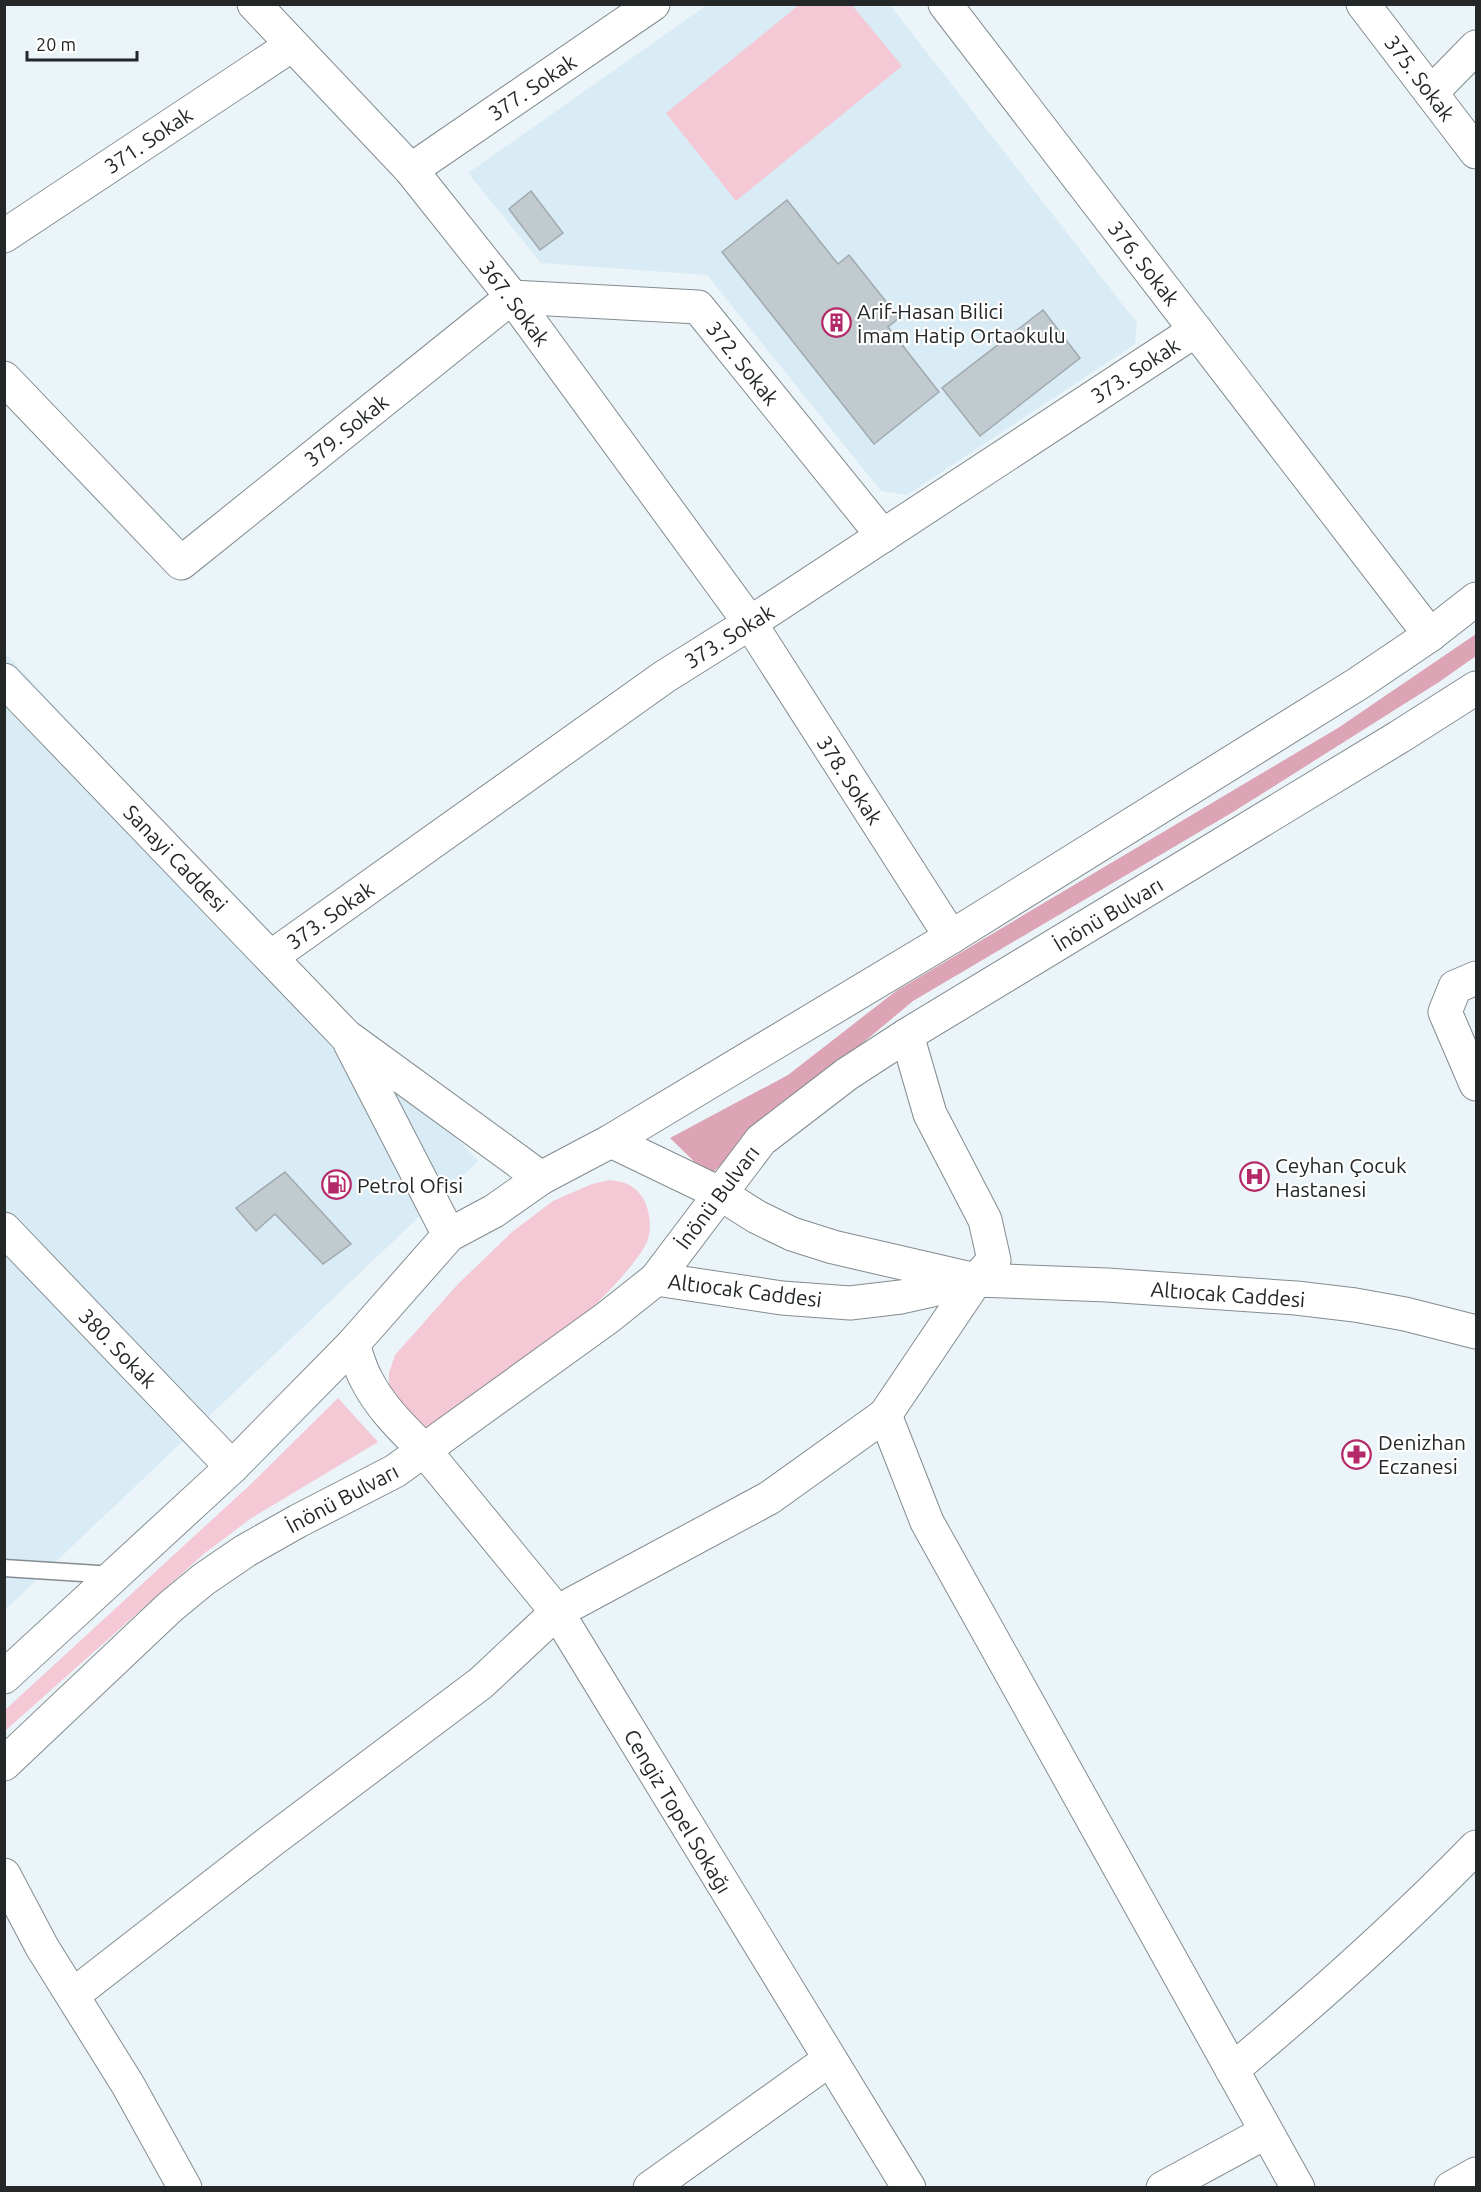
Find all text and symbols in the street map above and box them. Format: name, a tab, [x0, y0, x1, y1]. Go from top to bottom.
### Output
scale bar	[27, 24, 136, 62]
street label: 375. Sokak	[1380, 31, 1460, 126]
text: 20 m	[36, 34, 76, 54]
street label: 377. Sokak	[484, 49, 581, 125]
street label: 371. Sokak	[100, 102, 197, 178]
street label: 376. Sokak	[1104, 216, 1185, 310]
street label: 367. Sokak	[475, 256, 555, 351]
place label: Arif-Hasan Bilici İmam Hatip Ortaokulu	[857, 299, 1066, 347]
building icon: Arif-Hasan Bilici İmam Hatip Ortaokulu	[820, 307, 852, 339]
street label: 372. Sokak	[702, 316, 784, 410]
street label: 373. Sokak	[1086, 332, 1184, 408]
street label: 379. Sokak	[299, 389, 393, 471]
street label: 373. Sokak	[680, 599, 778, 673]
street label: 378. Sokak	[812, 731, 888, 829]
street label: Sanayi Caddesi	[119, 800, 233, 916]
street label: İnönü Bulvarı	[1049, 872, 1167, 956]
street label: 373. Sokak	[282, 876, 378, 954]
street label: İnönü Bulvarı	[670, 1141, 764, 1253]
place label: Ceyhan Çocuk Hastanesi	[1275, 1153, 1407, 1201]
hospital icon: Ceyhan Çocuk Hastanesi	[1238, 1161, 1270, 1193]
fuel station icon: Petrol Ofisi	[320, 1169, 352, 1201]
place label: Petrol Ofisi	[357, 1173, 463, 1197]
street label: Altıocak Caddesi	[667, 1269, 823, 1311]
street label: Altıocak Caddesi	[1150, 1277, 1306, 1311]
street label: 380. Sokak	[74, 1303, 162, 1393]
place label: Denizhan Eczanesi	[1378, 1430, 1466, 1478]
pharmacy icon: Denizhan Eczanesi	[1341, 1438, 1373, 1470]
street label: İnönü Bulvarı	[282, 1458, 402, 1538]
street label: Cengiz Topel Sokağı	[620, 1725, 736, 1897]

